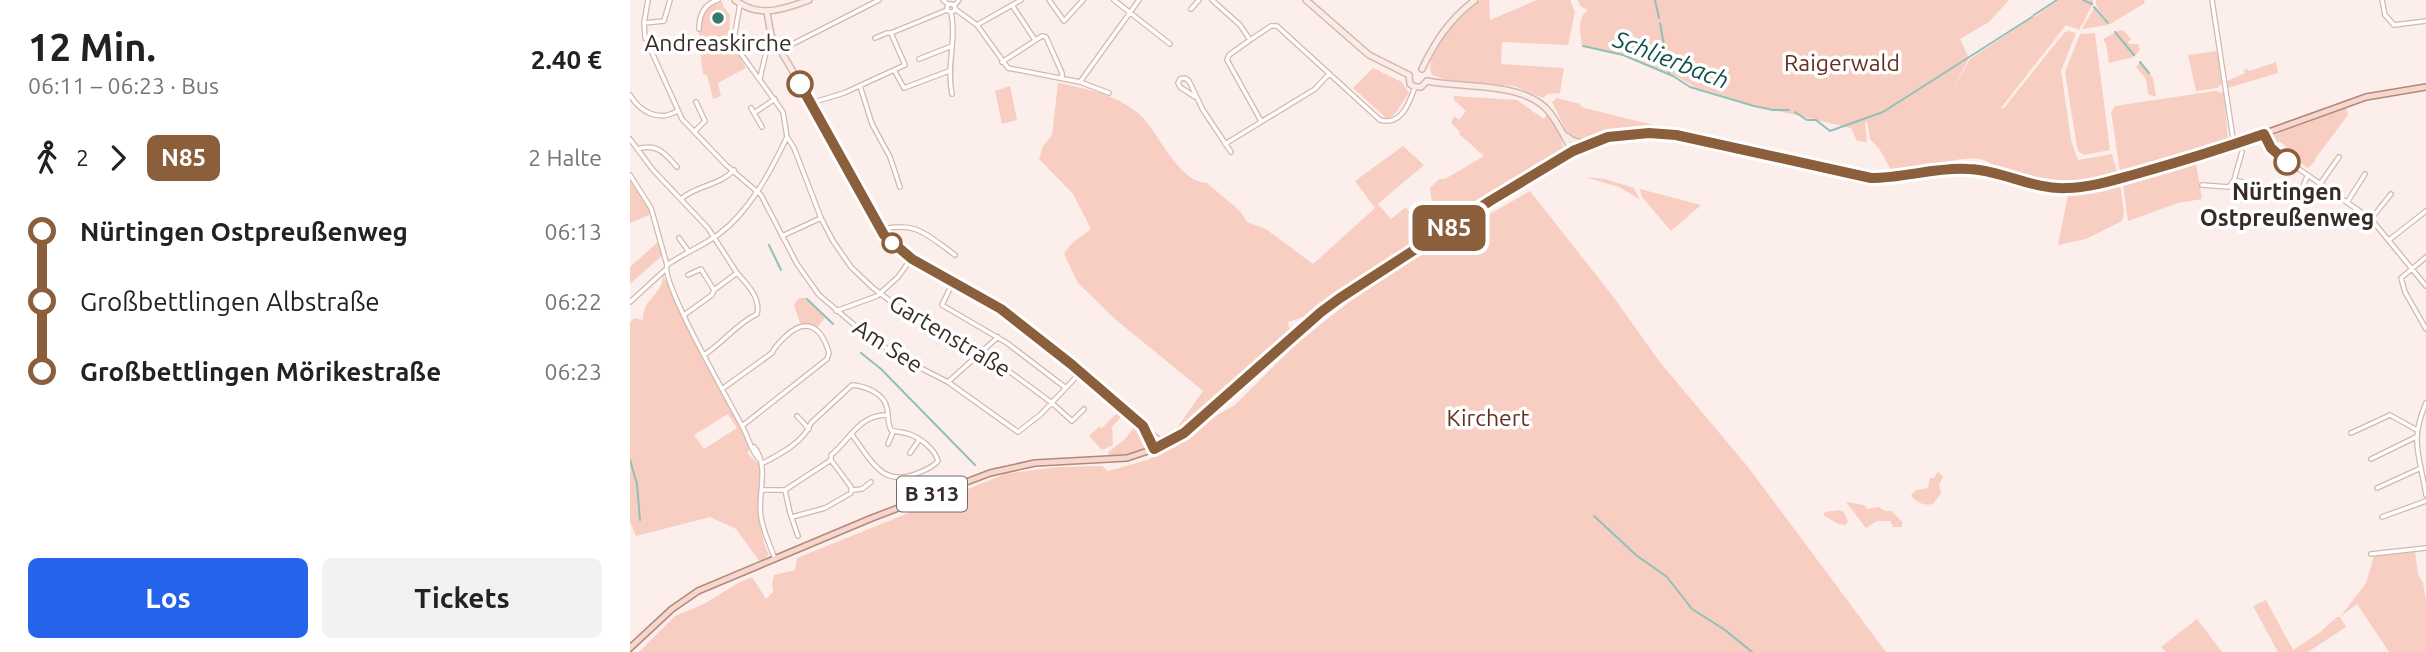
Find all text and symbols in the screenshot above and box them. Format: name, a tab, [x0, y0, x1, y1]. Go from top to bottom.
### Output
marker: Andreaskirche	[710, 10, 726, 26]
water label: Schlierbach	[1609, 25, 1733, 94]
text: 12 Min.	[28, 26, 156, 68]
place label: Andreaskirche	[644, 30, 792, 55]
text: 2.40 €	[531, 45, 602, 74]
park label: Raigerwald	[1784, 50, 1900, 75]
unlabelled marker	[787, 71, 813, 97]
text: 06:11 – 06:23 · Bus	[28, 73, 219, 98]
icon: walk	[28, 139, 66, 177]
icon: forward	[99, 139, 137, 177]
text: N85	[161, 144, 206, 171]
text: 2	[76, 145, 89, 170]
text: 2 Halte	[528, 145, 602, 170]
marker: Nürtingen Ostpreußenweg	[2274, 149, 2300, 175]
place label: Nürtingen Ostpreußenweg	[2200, 179, 2374, 230]
line badge: N85	[1409, 205, 1489, 251]
text: N85	[1427, 214, 1471, 241]
text: Nürtingen Ostpreußenweg	[80, 217, 408, 246]
text: 06:13	[544, 219, 602, 244]
unlabelled marker	[882, 233, 902, 253]
text: Großbettlingen Albstraße	[80, 287, 380, 316]
text: 06:22	[544, 289, 602, 314]
street label: Gartenstraße	[885, 290, 1015, 381]
street label: Am See	[849, 314, 928, 377]
text: Großbettlingen Mörikestraße	[80, 357, 441, 386]
text: 06:23	[544, 359, 602, 384]
park label: Kirchert	[1446, 405, 1530, 430]
road number: B 313	[897, 476, 967, 512]
button: Los	[28, 558, 308, 638]
button: Tickets	[322, 558, 602, 638]

